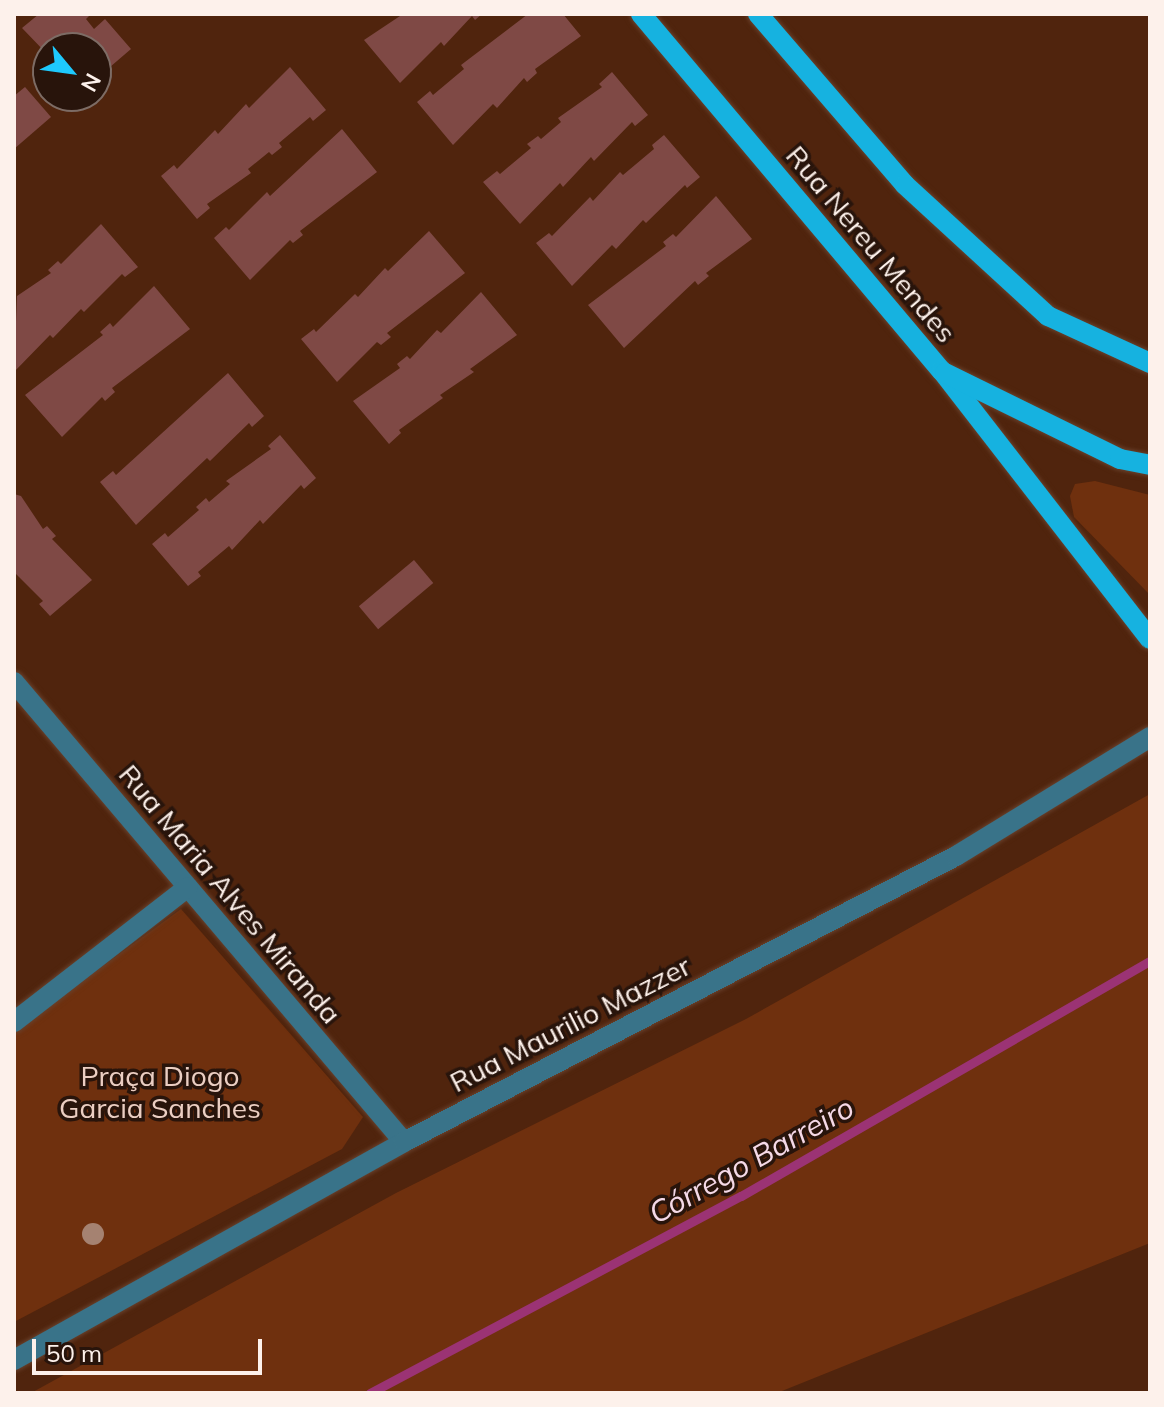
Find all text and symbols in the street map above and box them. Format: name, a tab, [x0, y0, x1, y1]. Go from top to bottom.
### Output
north arrow	[32, 32, 112, 112]
text: N	[75, 69, 108, 97]
street label: Rua Nereu Mendes	[779, 139, 963, 349]
street label: Rua Maria Alves Miranda	[112, 758, 348, 1030]
street label: Rua Maurilio Mazzer	[444, 949, 696, 1099]
park label: Praça Diogo Garcia Sanches	[59, 1059, 261, 1125]
water label: Córrego Barreiro	[642, 1089, 860, 1231]
scale bar	[36, 1323, 266, 1373]
text: 50 m	[46, 1338, 102, 1368]

